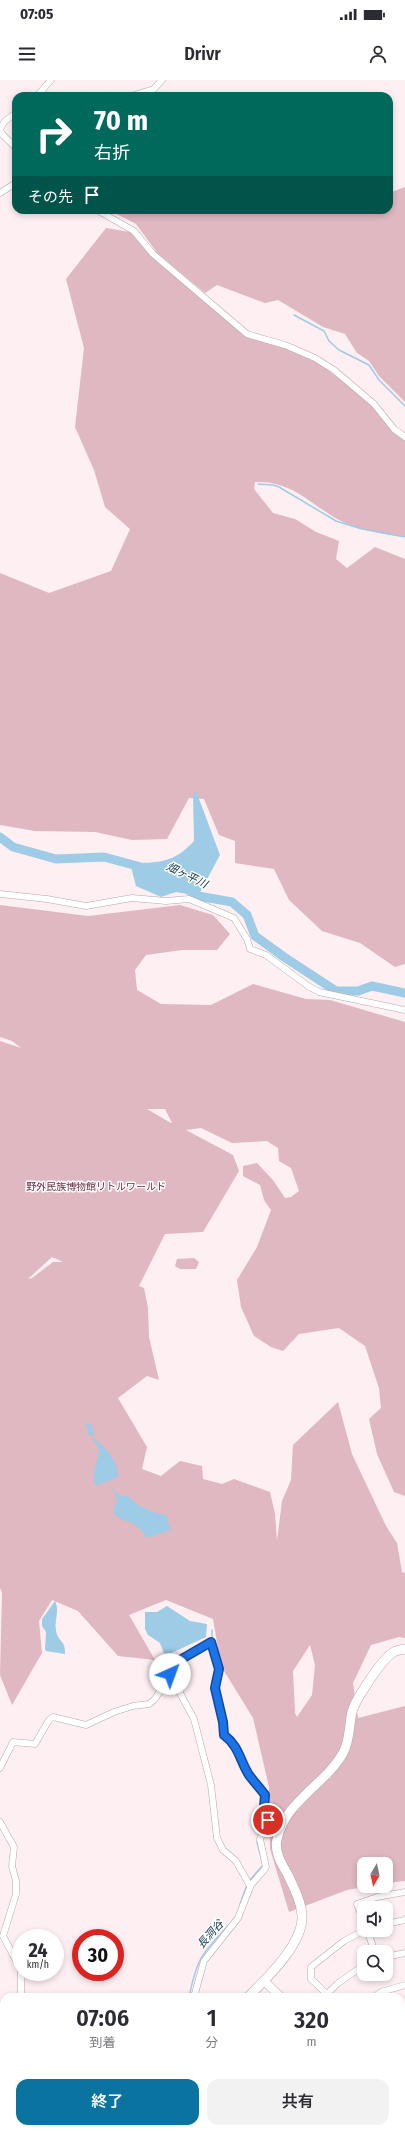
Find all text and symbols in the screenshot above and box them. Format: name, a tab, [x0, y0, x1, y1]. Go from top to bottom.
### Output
text: 07:05	[20, 5, 53, 23]
icon: menu	[16, 43, 38, 65]
text: Drivr	[184, 43, 221, 65]
icon: person	[367, 43, 389, 65]
text: 70 m	[94, 104, 148, 137]
icon: right	[28, 108, 80, 160]
text: 右折	[94, 142, 130, 164]
icon: arrive	[81, 184, 103, 206]
text: その先	[28, 188, 73, 206]
water label: 畑ヶ平川	[164, 860, 210, 891]
park label: 野外民族博物館リトルワールド	[26, 1181, 166, 1193]
position arrow	[149, 1653, 191, 1695]
pin	[251, 1803, 285, 1837]
icon: arrive	[257, 1809, 279, 1831]
north arrow	[357, 1857, 393, 1893]
map controls	[357, 1857, 393, 1981]
button: sound	[357, 1901, 393, 1937]
water label: 長洞谷	[195, 1917, 227, 1951]
speed limit sign: 30	[72, 1929, 124, 1981]
text: 24	[28, 1938, 48, 1962]
button: search	[357, 1945, 393, 1981]
text: km/h	[27, 1959, 49, 1971]
text: 07:06	[76, 2004, 129, 2032]
text: 1	[207, 2004, 217, 2032]
text: 320	[294, 2006, 329, 2034]
text: m	[307, 2034, 317, 2049]
text: 到着	[90, 2035, 116, 2050]
text: 分	[205, 2035, 218, 2050]
button: 終了	[16, 2079, 199, 2125]
button: 共有	[207, 2079, 389, 2125]

